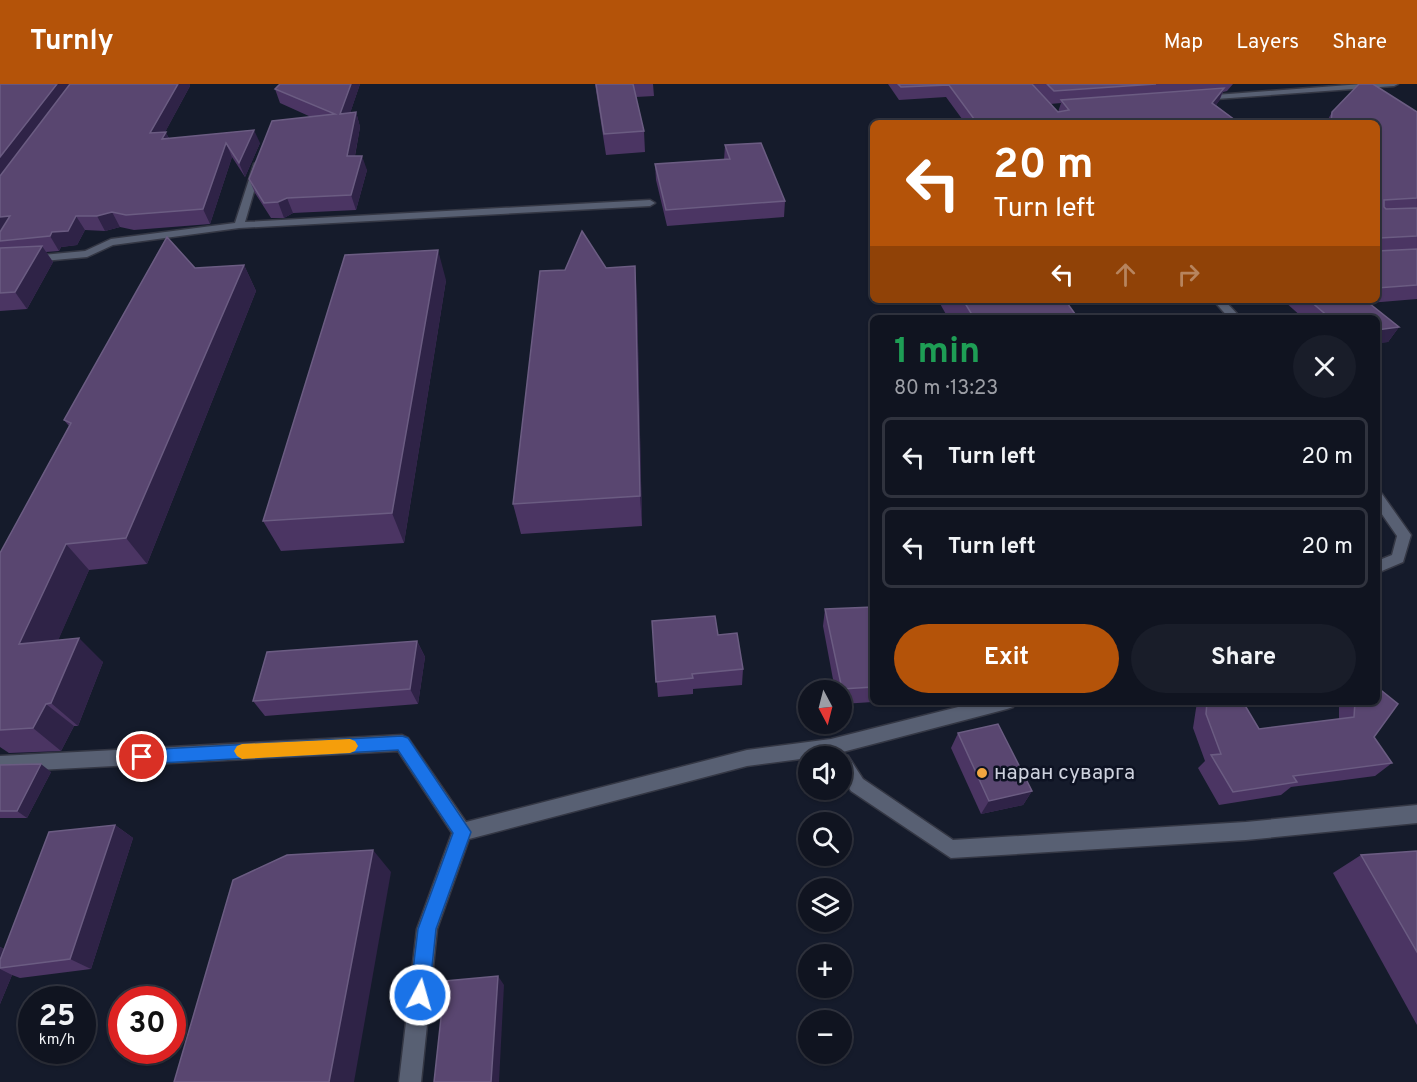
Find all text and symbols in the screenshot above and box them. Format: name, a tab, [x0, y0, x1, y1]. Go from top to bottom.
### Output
text: Turnly	[30, 24, 114, 60]
text: Map	[1164, 29, 1203, 56]
text: Layers	[1236, 29, 1299, 56]
text: Share	[1332, 29, 1387, 56]
text: 20 m	[993, 140, 1094, 193]
icon: left	[894, 144, 972, 222]
text: Turn left	[993, 192, 1095, 226]
icon: left	[1046, 258, 1079, 291]
icon: ahead	[1109, 258, 1142, 291]
icon: right	[1172, 258, 1205, 291]
text: 1 min	[894, 330, 980, 376]
button: close	[1293, 335, 1356, 398]
text: 80 m · 13:23	[894, 376, 998, 402]
icon: left	[897, 441, 930, 474]
text: Turn left	[948, 444, 1036, 471]
text: 20 m	[1302, 444, 1353, 471]
icon: left	[897, 531, 930, 564]
text: Turn left	[948, 534, 1036, 561]
text: 20 m	[1302, 534, 1353, 561]
button: Exit	[894, 624, 1119, 693]
button: Share	[1131, 624, 1356, 693]
north arrow	[798, 680, 852, 734]
map controls	[798, 680, 852, 1064]
pin	[116, 731, 167, 782]
icon: arrive	[125, 740, 158, 773]
button: sound	[798, 746, 852, 800]
place label: наран суварга	[994, 760, 1135, 787]
marker: наран суварга	[975, 766, 989, 780]
button: search	[798, 812, 852, 866]
button: layers	[798, 878, 852, 932]
button: +	[798, 944, 852, 998]
position arrow	[388, 963, 452, 1027]
speed limit sign: 30	[108, 986, 186, 1064]
text: 25	[39, 999, 75, 1036]
button: −	[798, 1010, 852, 1064]
text: km/h	[39, 1031, 75, 1050]

